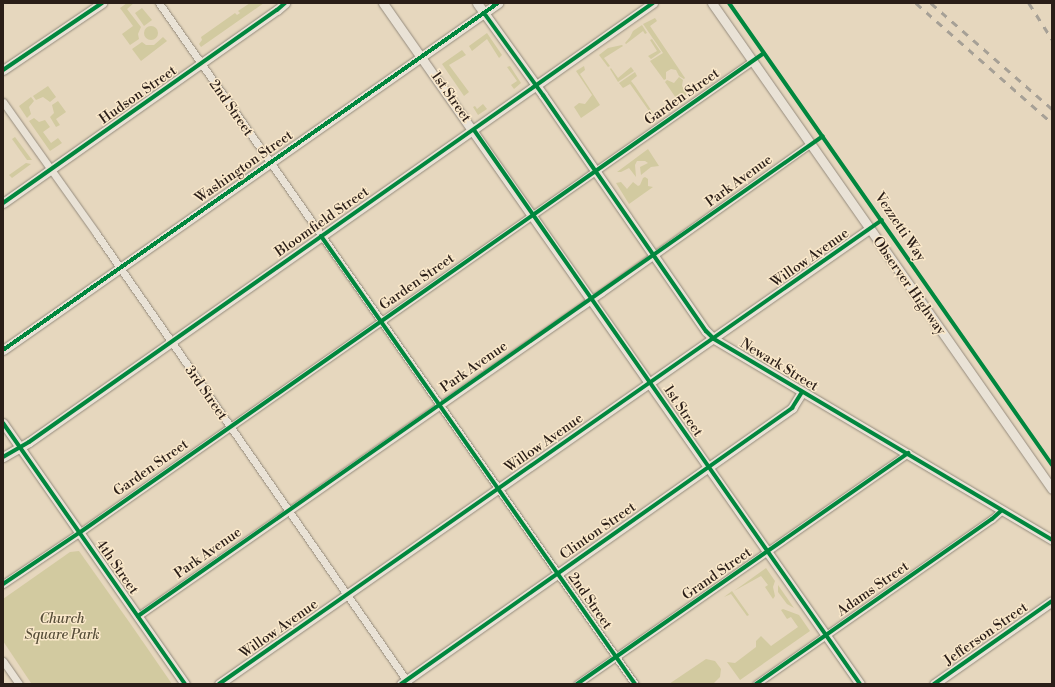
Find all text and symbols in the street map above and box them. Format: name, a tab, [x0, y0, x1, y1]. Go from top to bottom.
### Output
street label: Hudson Street	[96, 62, 180, 128]
street label: Garden Street	[641, 65, 723, 129]
street label: 1st Street	[427, 68, 475, 126]
street label: 2nd Street	[205, 76, 257, 140]
street label: Washington Street	[192, 127, 296, 207]
street label: Park Avenue	[702, 151, 776, 211]
street label: Bloomfield Street	[272, 183, 372, 261]
street label: Vezzetti Way	[871, 189, 929, 265]
street label: Willow Avenue	[768, 225, 852, 291]
street label: Observer Highway	[869, 234, 949, 338]
street label: Garden Street	[376, 250, 458, 314]
street label: Newark Street	[737, 335, 821, 395]
street label: Park Avenue	[437, 338, 511, 396]
street label: 3rd Street	[181, 363, 231, 423]
street label: 1st Street	[660, 382, 706, 440]
street label: Willow Avenue	[502, 410, 586, 476]
street label: Garden Street	[110, 436, 192, 500]
street label: Clinton Street	[557, 499, 639, 563]
street label: Park Avenue	[171, 524, 245, 582]
street label: 4th Street	[92, 536, 142, 598]
street label: Grand Street	[679, 544, 755, 604]
street label: Adams Street	[834, 558, 912, 620]
street label: 2nd Street	[564, 569, 616, 633]
street label: Willow Avenue	[237, 596, 321, 662]
street label: Jefferson Street	[941, 599, 1031, 669]
park label: Church Square Park	[24, 611, 100, 644]

